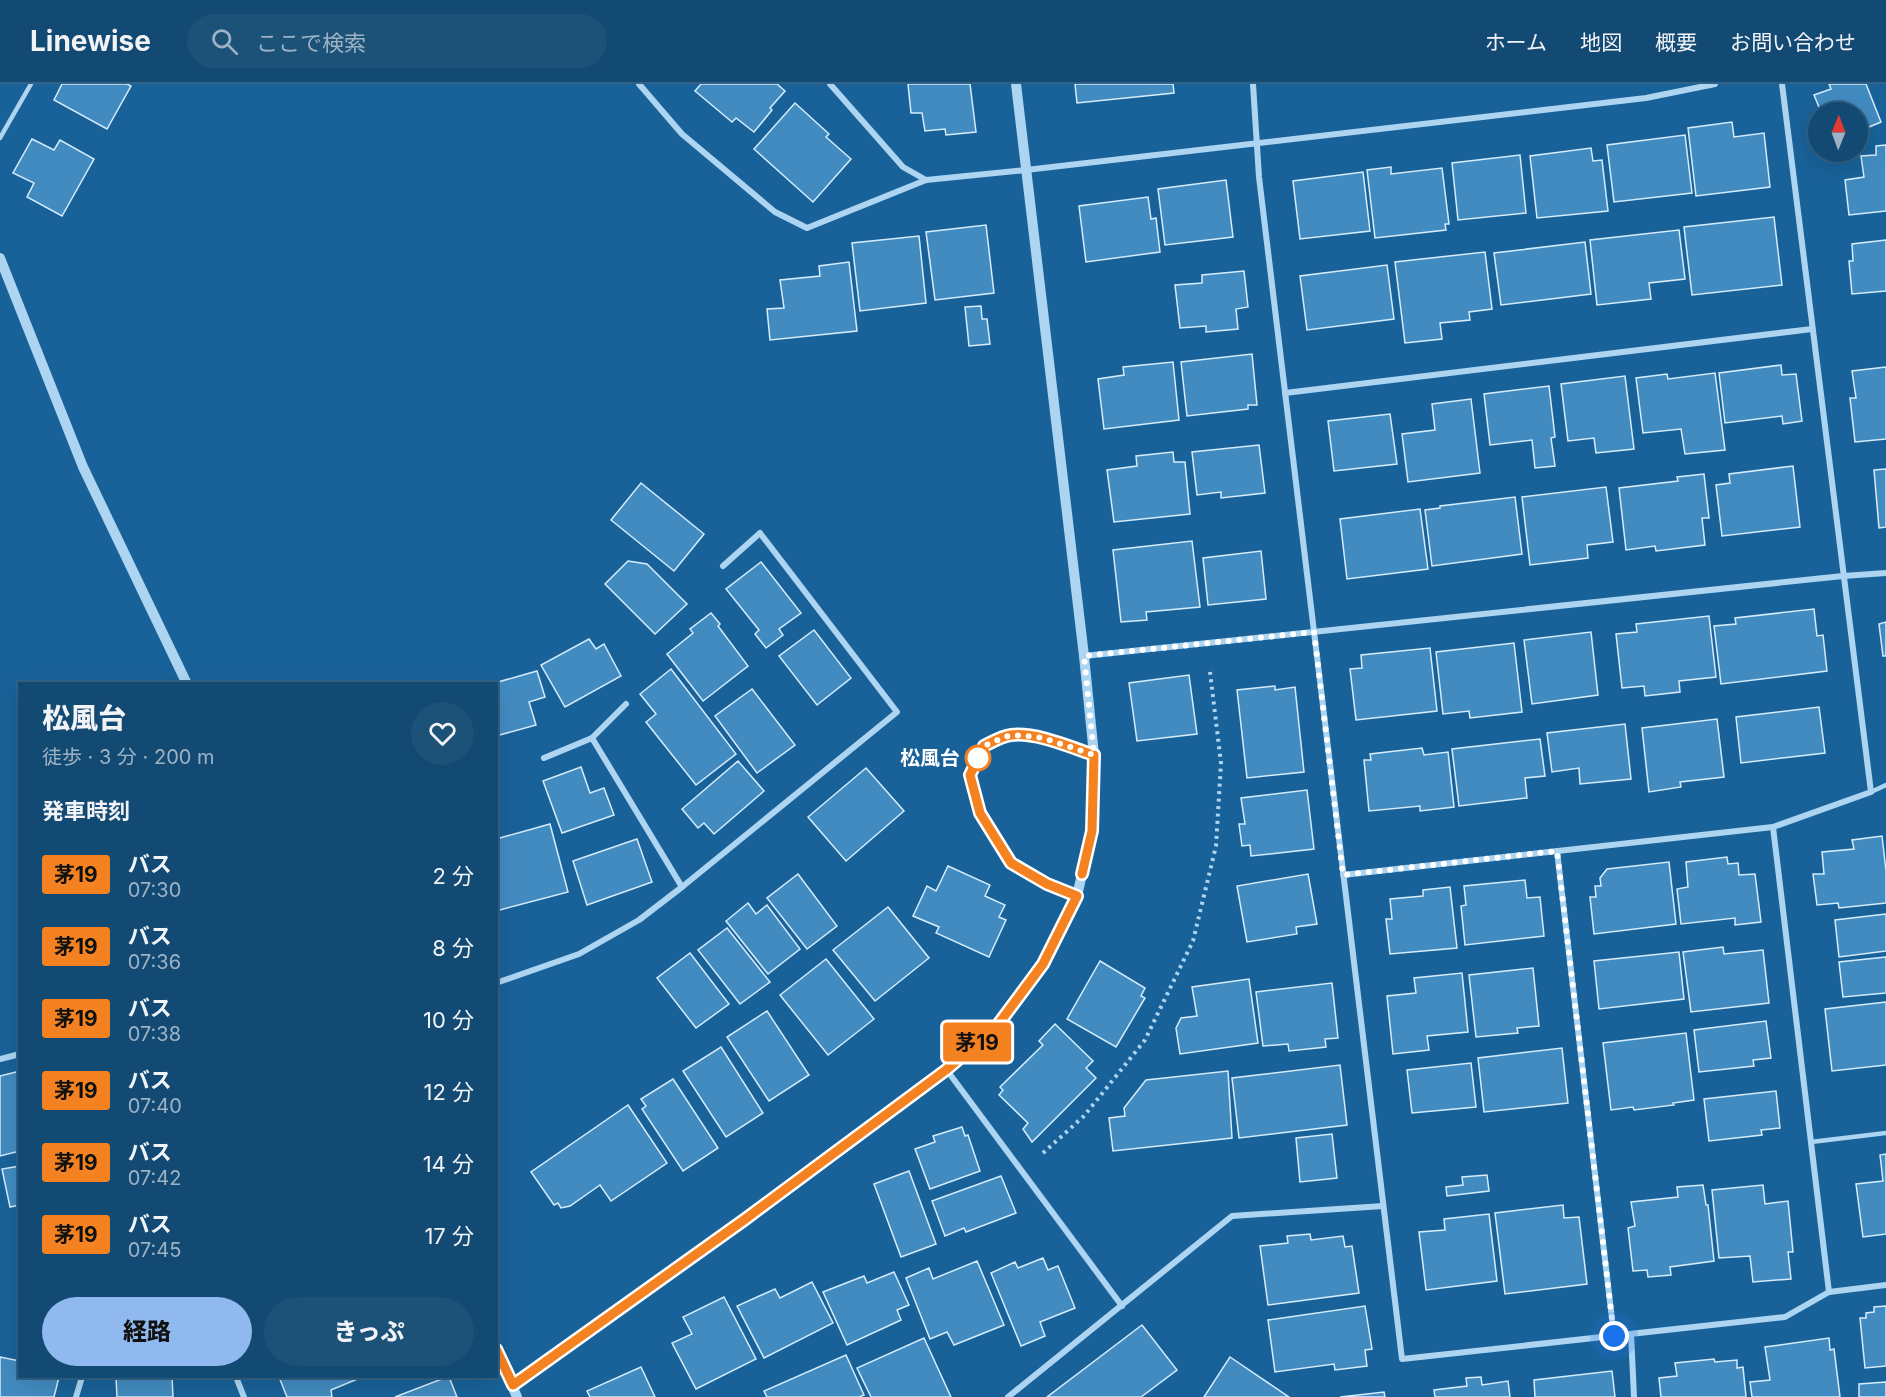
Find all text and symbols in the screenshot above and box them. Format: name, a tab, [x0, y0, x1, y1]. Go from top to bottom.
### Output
search box	[187, 14, 607, 68]
text: Linewise	[30, 24, 151, 58]
icon: search	[208, 25, 241, 58]
text: ここで検索	[256, 30, 366, 56]
text: ホーム	[1485, 30, 1547, 55]
text: 地図	[1580, 30, 1622, 55]
text: 概要	[1655, 30, 1697, 55]
text: お問い合わせ	[1730, 30, 1856, 55]
north arrow	[1808, 102, 1868, 162]
map controls	[1808, 102, 1868, 162]
text: 松風台	[42, 701, 126, 735]
button: heart	[411, 702, 474, 765]
text: 徒歩 · 3 分 · 200 m	[42, 745, 215, 769]
marker: 松風台	[965, 745, 991, 771]
place label: 松風台	[900, 746, 960, 770]
text: 発車時刻	[42, 798, 130, 824]
text: バス	[128, 851, 172, 877]
text: 茅19	[54, 862, 98, 887]
text: 2 分	[432, 863, 474, 889]
text: 07:30	[128, 878, 181, 902]
text: バス	[128, 923, 172, 949]
text: 茅19	[54, 934, 98, 959]
text: 8 分	[432, 935, 474, 961]
text: 07:36	[128, 950, 181, 974]
text: バス	[128, 995, 172, 1021]
text: 茅19	[54, 1006, 98, 1031]
text: 10 分	[423, 1007, 474, 1033]
text: 07:38	[128, 1022, 181, 1046]
line badge: 茅19	[942, 1022, 1012, 1062]
text: 茅19	[955, 1030, 999, 1055]
text: バス	[128, 1067, 172, 1093]
text: 茅19	[54, 1078, 98, 1103]
text: 12 分	[423, 1079, 474, 1105]
text: 07:40	[128, 1094, 182, 1118]
text: バス	[128, 1139, 172, 1165]
text: 茅19	[54, 1150, 98, 1175]
text: 14 分	[423, 1151, 474, 1177]
text: 07:42	[128, 1166, 181, 1190]
text: バス	[128, 1211, 172, 1237]
text: 茅19	[54, 1222, 98, 1247]
text: 17 分	[424, 1223, 474, 1249]
text: 07:45	[128, 1238, 181, 1262]
button: 経路	[42, 1297, 252, 1366]
button: きっぷ	[264, 1297, 474, 1366]
your location	[1599, 1321, 1629, 1351]

